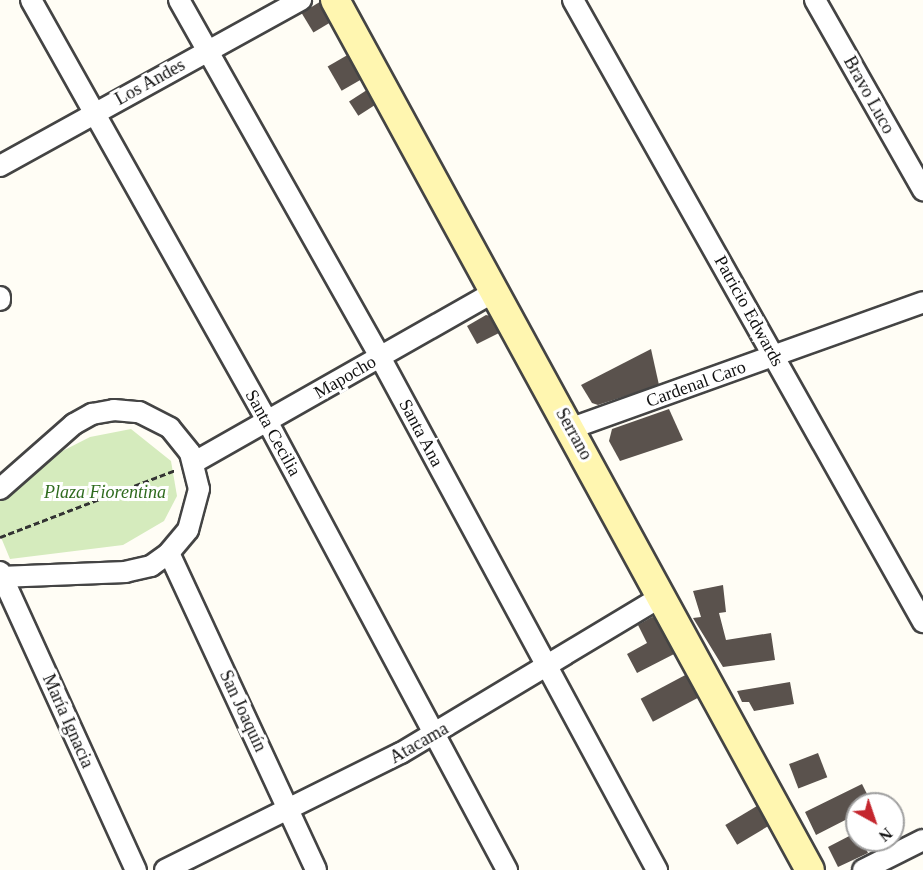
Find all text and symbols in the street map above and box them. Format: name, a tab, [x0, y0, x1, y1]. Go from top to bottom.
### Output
street label: Bravo Luco	[839, 52, 899, 138]
street label: Los Andes	[111, 54, 189, 110]
street label: Patricio Edwards	[710, 252, 788, 370]
street label: Mapocho	[310, 351, 380, 403]
street label: Cardenal Caro	[643, 356, 749, 412]
street label: Santa Cecilia	[240, 386, 306, 480]
street label: Santa Ana	[394, 395, 448, 471]
street label: Serrano	[551, 404, 597, 464]
park label: Plaza Fiorentina	[44, 481, 166, 503]
street label: San Joaquín	[215, 667, 271, 755]
street label: María Ignacia	[38, 671, 98, 771]
street label: Atacama	[386, 718, 452, 768]
north arrow	[845, 792, 905, 852]
text: N	[876, 824, 895, 845]

